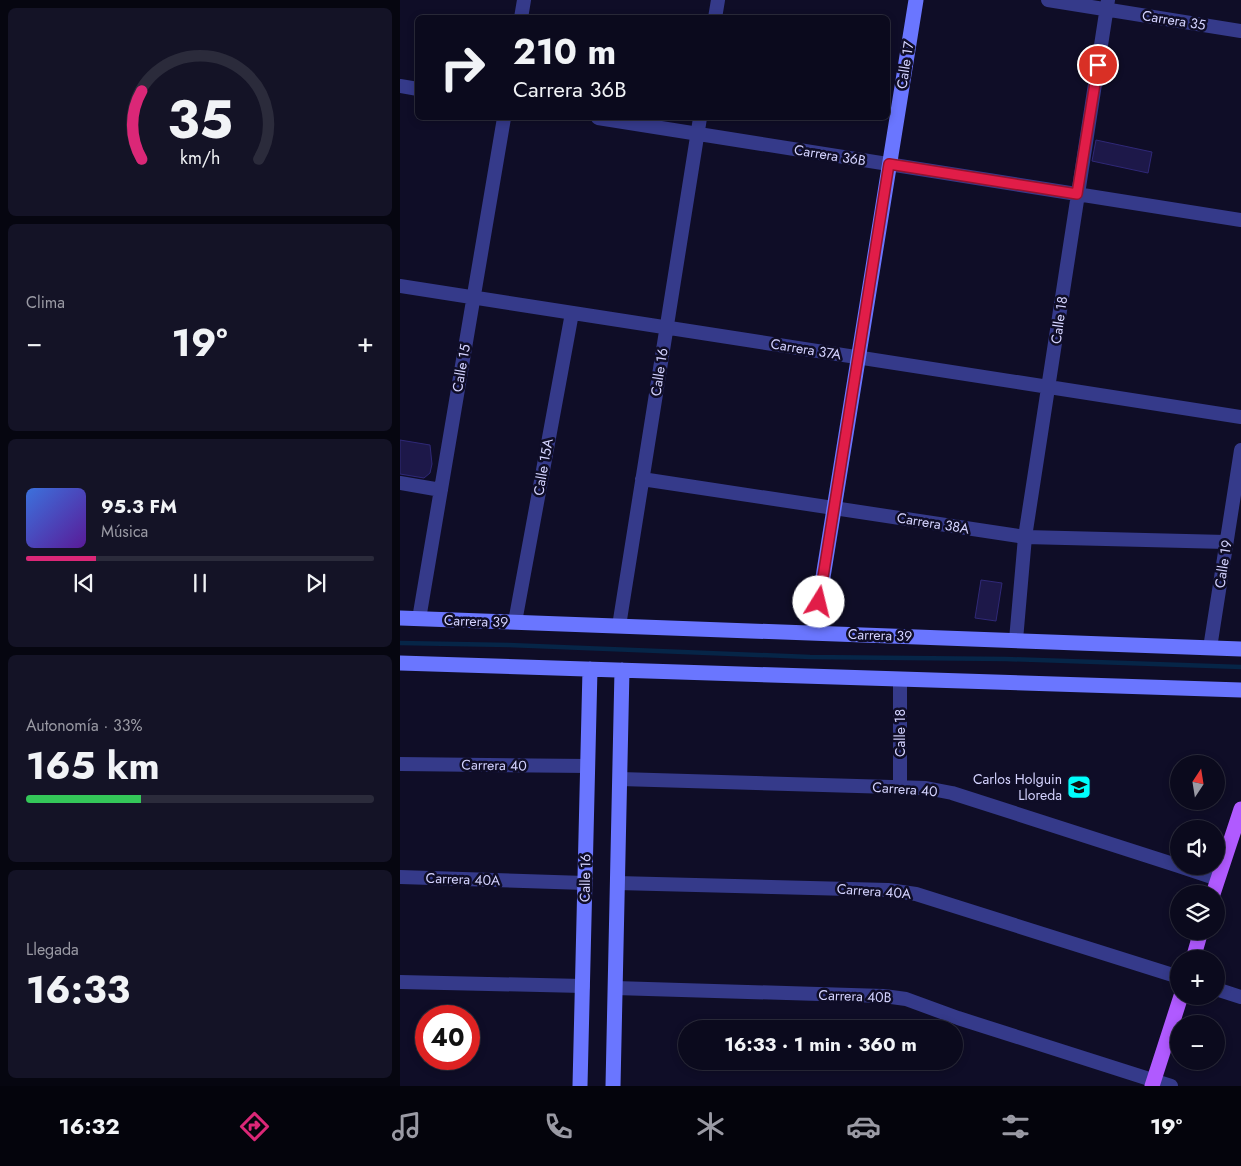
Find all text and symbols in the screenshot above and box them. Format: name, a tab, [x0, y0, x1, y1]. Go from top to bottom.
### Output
street label: Carrera 35	[1141, 5, 1207, 35]
text: 210 m	[513, 27, 616, 77]
icon: right	[430, 35, 495, 100]
street label: Calle 17	[891, 39, 919, 90]
pin	[1077, 44, 1119, 86]
icon: arrive	[1084, 51, 1112, 79]
text: Carrera 36B	[513, 73, 626, 105]
text: 35	[167, 82, 233, 158]
street label: Carrera 36B	[793, 139, 867, 171]
text: km/h	[180, 145, 220, 171]
text: Clima	[26, 291, 65, 314]
street label: Calle 18	[1046, 295, 1072, 345]
text: 19°	[172, 315, 228, 370]
text: −	[26, 322, 43, 363]
text: +	[357, 322, 374, 363]
street label: Carrera 37A	[769, 334, 844, 365]
street label: Calle 15	[447, 342, 475, 394]
street label: Calle 16	[645, 346, 673, 398]
street label: Calle 15A	[528, 436, 558, 497]
text: 95.3 FM	[101, 493, 177, 520]
street label: Carrera 38A	[895, 507, 971, 539]
text: Música	[101, 520, 148, 543]
street label: Calle 19	[1209, 538, 1237, 590]
icon: previous	[70, 569, 98, 597]
icon: pause	[186, 569, 214, 597]
icon: next	[302, 569, 330, 597]
position arrow	[792, 575, 844, 627]
street label: Carrera 39	[443, 610, 509, 632]
street label: Carrera 39	[847, 624, 913, 646]
street label: Calle 18	[890, 709, 910, 757]
text: Autonomía · 33%	[26, 714, 143, 737]
text: 165 km	[26, 738, 160, 793]
street label: Carrera 40	[461, 754, 527, 776]
north arrow	[1170, 755, 1225, 810]
map controls	[1170, 755, 1225, 1070]
place label: Carlos Holguin Lloreda	[973, 769, 1062, 805]
school or university icon: Carlos Holguin Lloreda	[1066, 774, 1092, 800]
street label: Carrera 40	[872, 777, 938, 801]
button: sound	[1170, 820, 1225, 875]
street label: Calle 16	[575, 854, 595, 902]
street label: Carrera 40A	[425, 868, 501, 890]
street label: Carrera 40A	[836, 878, 913, 904]
button: layers	[1170, 885, 1225, 940]
text: Llegada	[26, 938, 79, 961]
button: +	[1170, 950, 1225, 1005]
text: 16:33	[26, 962, 130, 1017]
street label: Carrera 40B	[818, 985, 892, 1007]
speed limit sign: 40	[415, 1005, 480, 1070]
button: −	[1170, 1015, 1225, 1070]
text: 16:33 · 1 min · 360 m	[724, 1031, 917, 1058]
icon: directions	[237, 1109, 272, 1144]
icon: music	[389, 1109, 424, 1144]
icon: phone	[541, 1109, 576, 1144]
icon: climate	[693, 1109, 728, 1144]
icon: car	[846, 1109, 881, 1144]
icon: filters	[998, 1109, 1033, 1144]
text: 16:32	[59, 1110, 120, 1142]
text: 19°	[1150, 1110, 1182, 1142]

